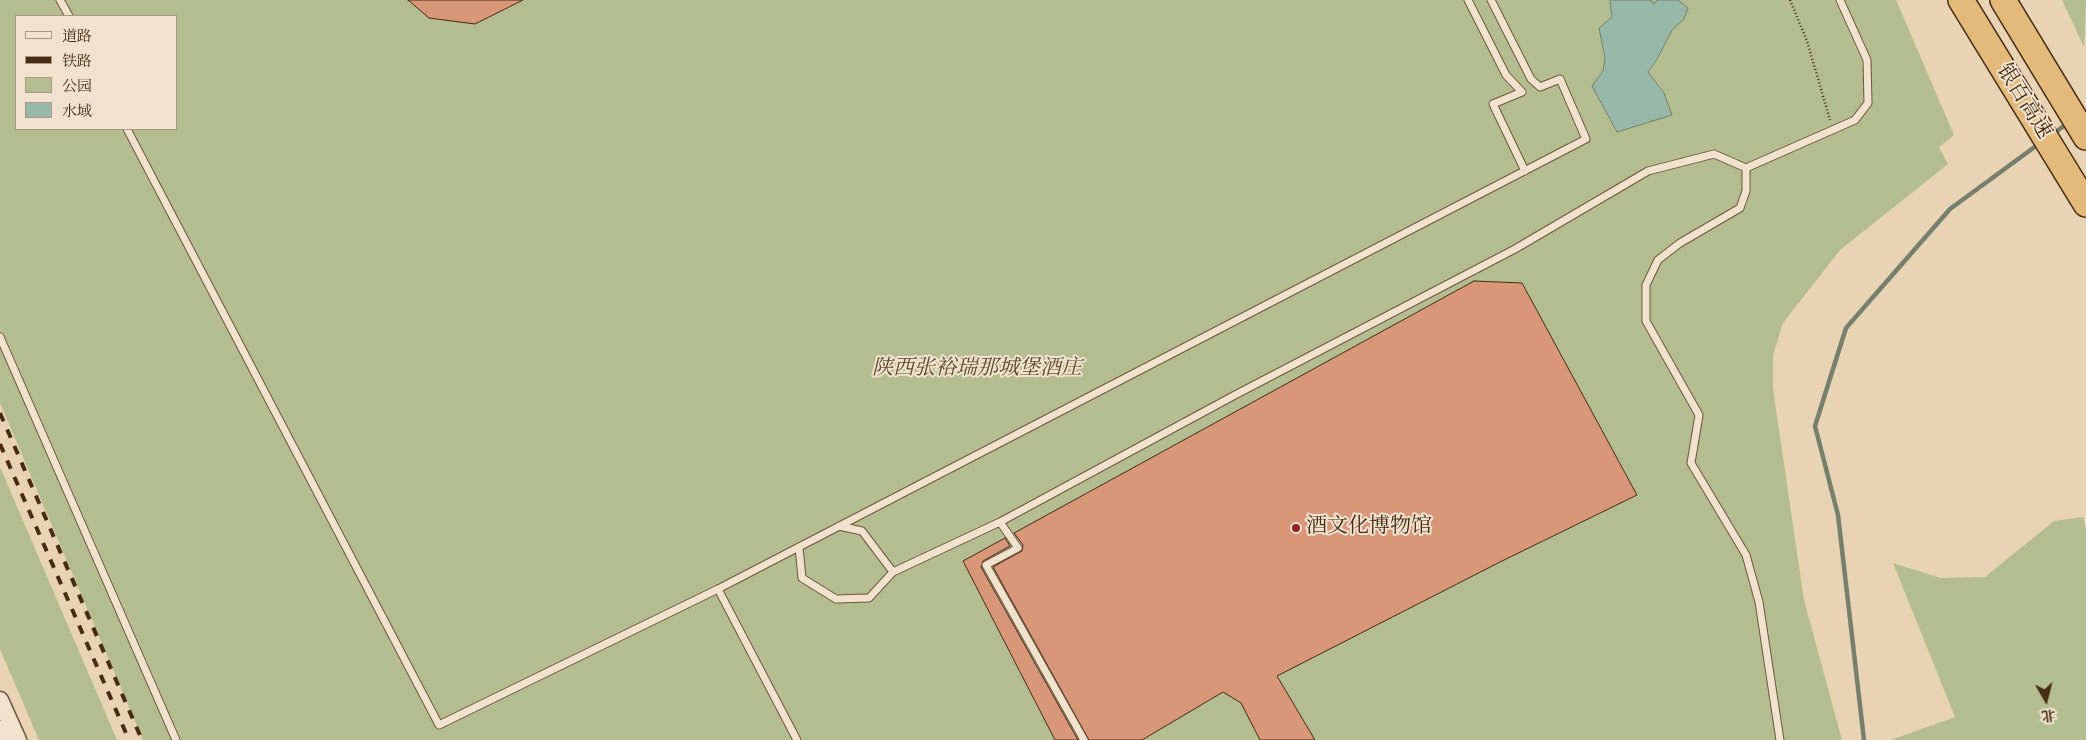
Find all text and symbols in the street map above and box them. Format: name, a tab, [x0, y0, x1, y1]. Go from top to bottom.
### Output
legend	[15, 15, 178, 130]
text: 道路	[62, 27, 92, 46]
text: 铁路	[62, 52, 92, 71]
street label: 银百高速	[1990, 60, 2056, 144]
text: 公园	[62, 77, 92, 96]
text: 水域	[62, 102, 92, 121]
park label: 陕西张裕瑞那城堡酒庄	[872, 357, 1082, 383]
place label: 酒文化博物馆	[1306, 515, 1432, 541]
marker: 酒文化博物馆	[1290, 522, 1302, 534]
north arrow	[2021, 675, 2071, 725]
text: 北	[2040, 705, 2056, 725]

